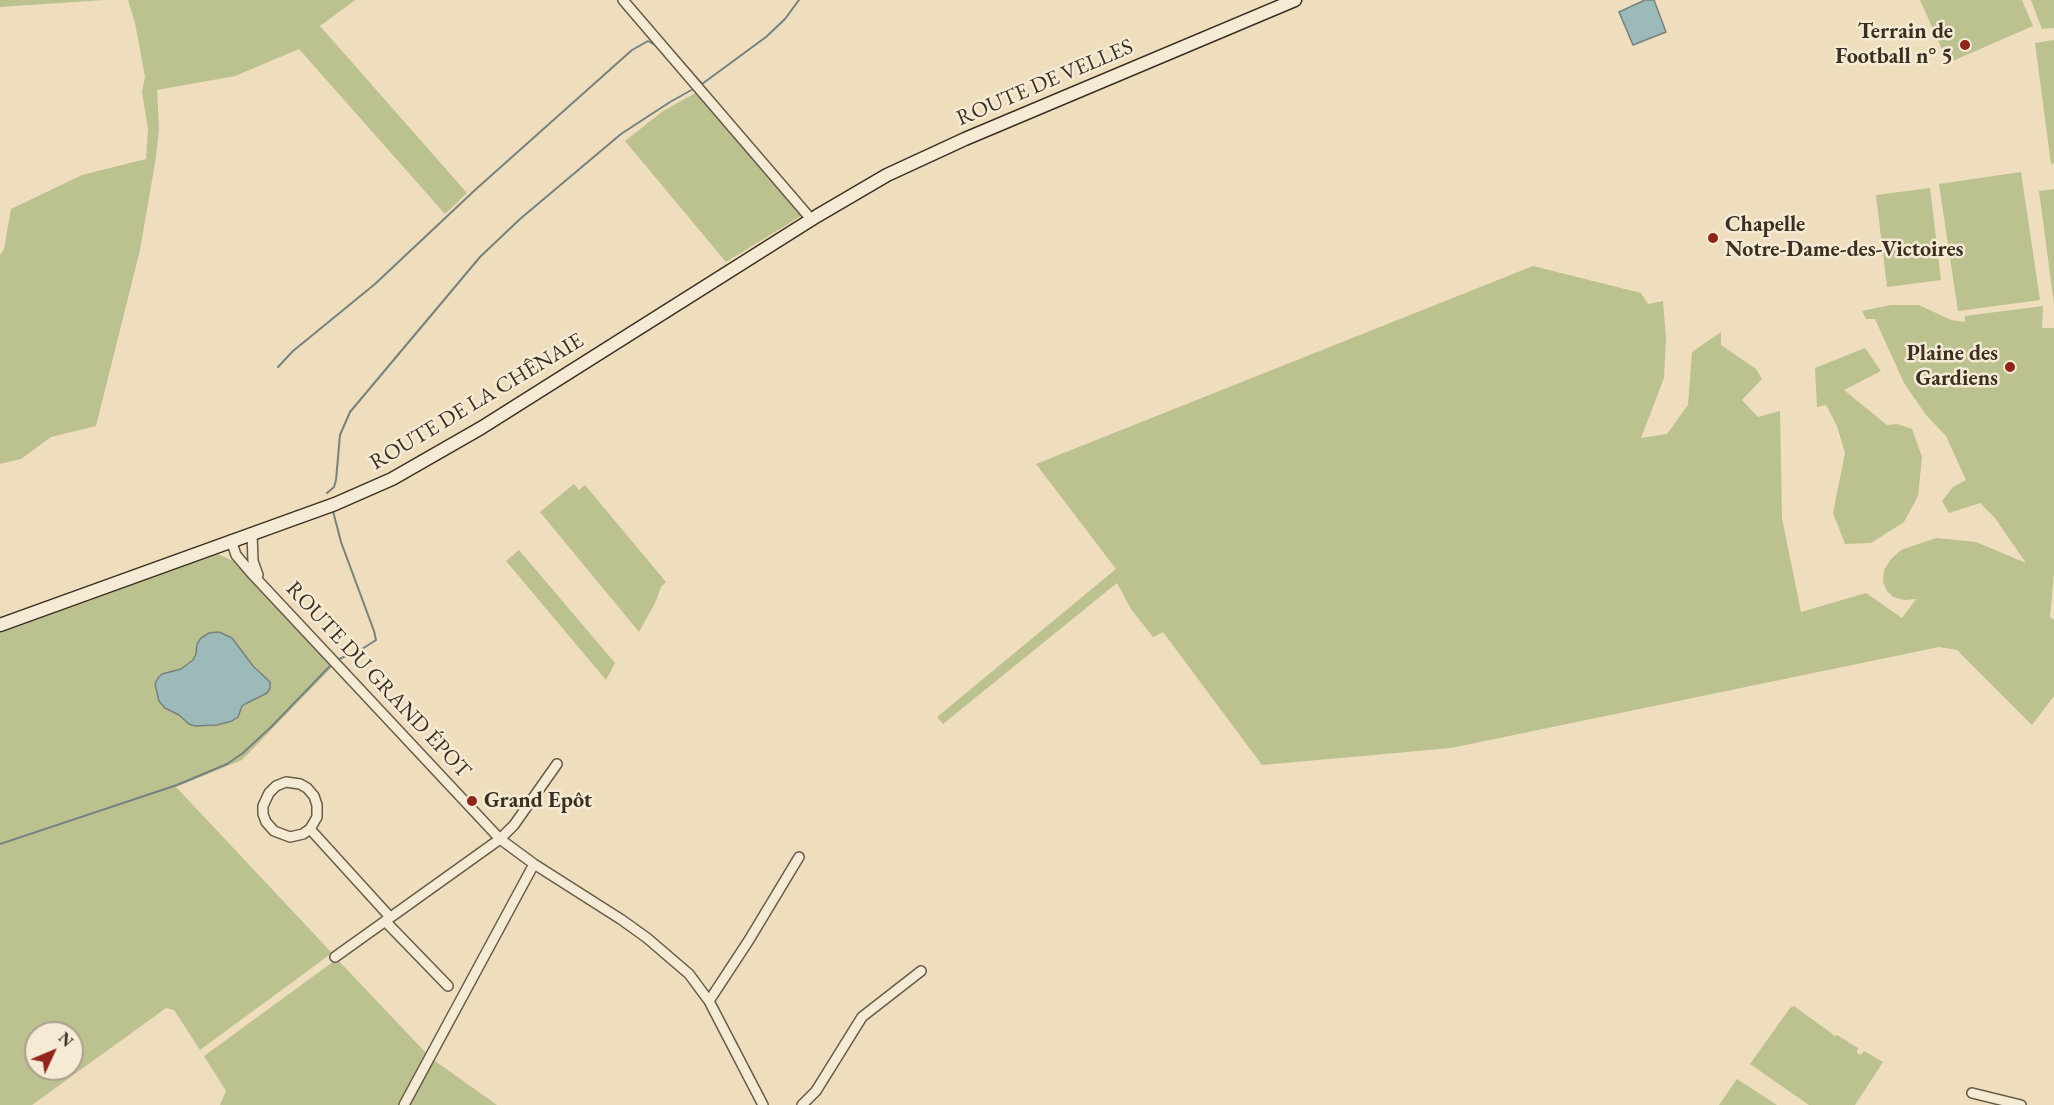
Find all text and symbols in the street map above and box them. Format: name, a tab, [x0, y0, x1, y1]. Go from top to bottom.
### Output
place label: Terrain de Football n° 5	[1835, 19, 1953, 70]
street label: ROUTE DE VELLES	[953, 34, 1137, 132]
marker: Terrain de Football n° 5	[1958, 38, 1972, 52]
place label: Chapelle Notre-Dame-des-Victoires	[1725, 212, 1963, 264]
marker: Chapelle Notre-Dame-des-Victoires	[1706, 231, 1720, 245]
street label: ROUTE DE LA CHÊNAIE	[365, 328, 589, 476]
place label: Plaine des Gardiens	[1907, 341, 1998, 392]
marker: Plaine des Gardiens	[2003, 360, 2017, 374]
street label: ROUTE DU GRAND ÉPOT	[280, 576, 476, 784]
place label: Grand Epôt	[484, 788, 592, 814]
marker: Grand Epôt	[465, 794, 479, 808]
north arrow	[24, 1021, 84, 1081]
text: N	[54, 1028, 78, 1051]

